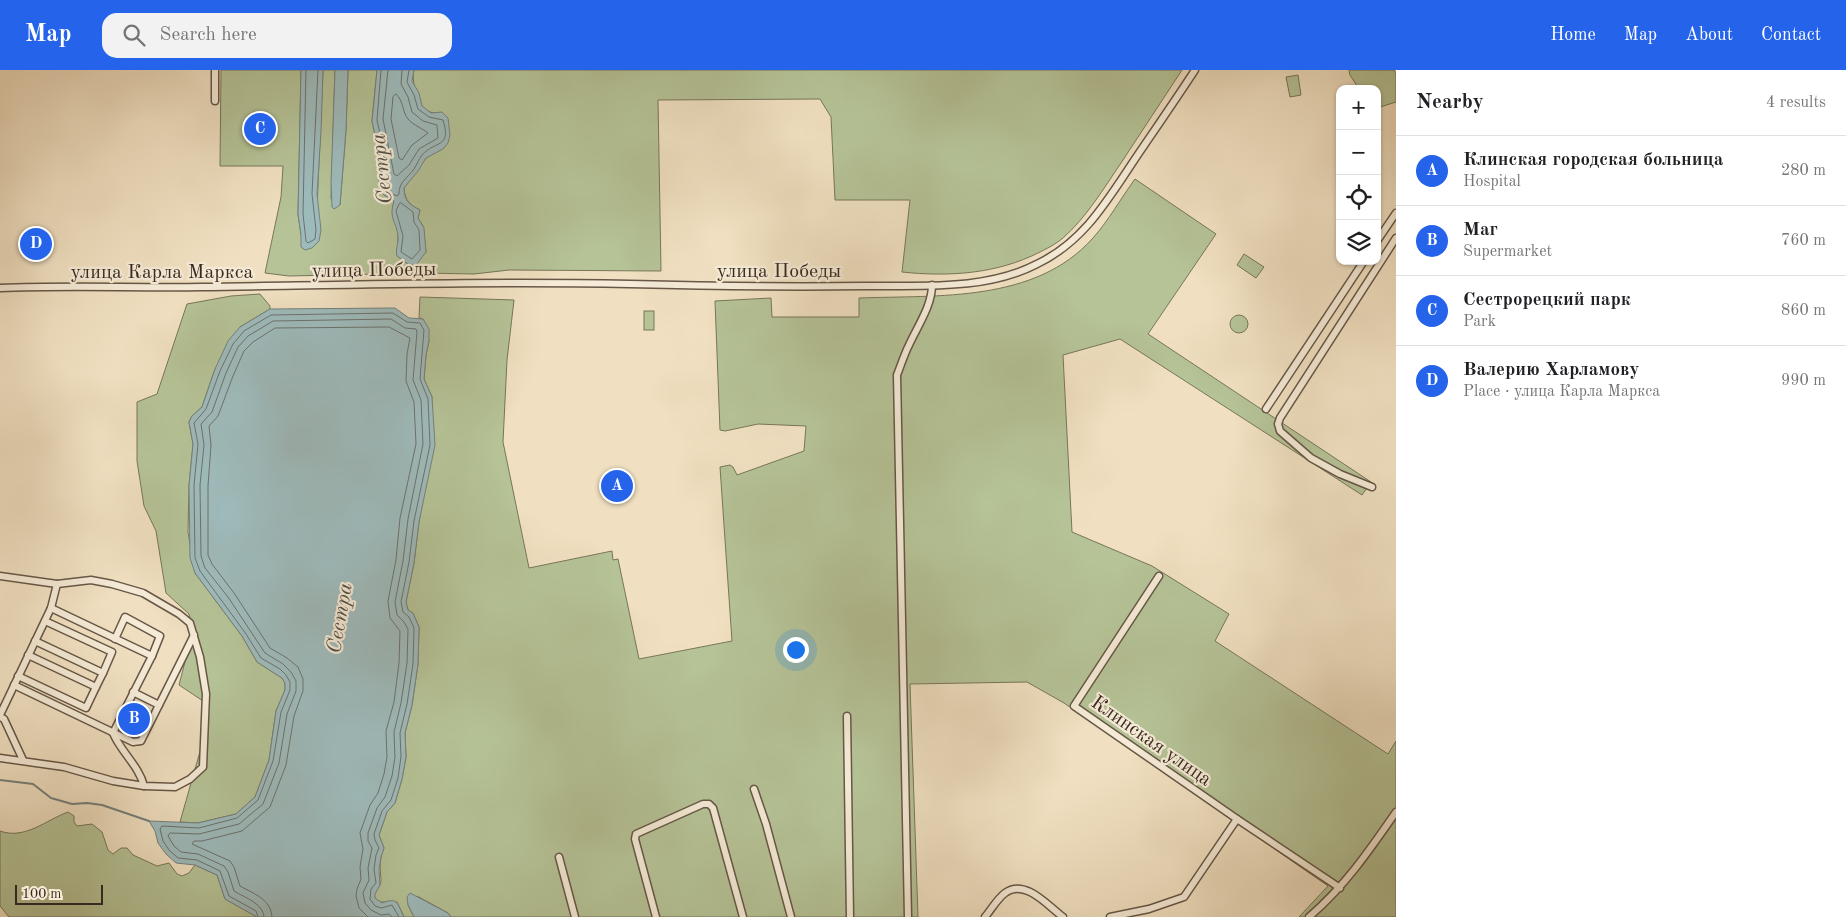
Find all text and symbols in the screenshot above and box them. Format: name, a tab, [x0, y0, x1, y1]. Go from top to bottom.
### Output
search box	[102, 13, 452, 58]
icon: search	[120, 21, 148, 49]
text: Map	[25, 23, 72, 47]
text: Search here	[160, 26, 257, 45]
text: Home	[1550, 26, 1596, 44]
text: Map	[1624, 26, 1657, 44]
text: About	[1685, 26, 1733, 44]
text: Contact	[1761, 26, 1821, 44]
map controls	[1336, 85, 1381, 265]
button: +	[1336, 85, 1381, 130]
text: Nearby	[1416, 92, 1484, 113]
text: 4 results	[1766, 95, 1826, 111]
pin: C	[244, 110, 276, 148]
button: −	[1336, 130, 1381, 175]
water label: Сестра	[368, 132, 397, 205]
text: Клинская городская больница	[1463, 151, 1724, 170]
text: A	[1426, 163, 1438, 179]
text: 280 m	[1781, 163, 1826, 179]
text: Hospital	[1463, 174, 1521, 190]
button: locate	[1336, 175, 1381, 220]
button: layers	[1336, 220, 1381, 265]
text: Маг	[1463, 221, 1498, 240]
pin: D	[20, 225, 52, 263]
text: B	[1426, 233, 1438, 249]
text: 760 m	[1781, 233, 1826, 249]
text: Supermarket	[1463, 244, 1552, 260]
street label: улица Победы	[312, 260, 436, 282]
street label: улица Победы	[717, 262, 841, 282]
street label: улица Карла Маркса	[71, 263, 253, 283]
text: Сестрорецкий парк	[1463, 291, 1631, 310]
text: C	[1427, 303, 1437, 319]
text: 860 m	[1781, 303, 1826, 319]
text: Park	[1463, 314, 1496, 330]
text: Валерию Харламову	[1463, 361, 1640, 380]
text: D	[1426, 373, 1438, 389]
text: 990 m	[1781, 373, 1826, 389]
text: Place · улица Карла Маркса	[1463, 384, 1660, 400]
pin: A	[601, 467, 633, 505]
water label: Сестра	[324, 581, 357, 655]
your location	[783, 637, 809, 663]
street label: Клинская улица	[1087, 693, 1215, 791]
pin: B	[118, 700, 150, 738]
scale bar	[15, 882, 102, 905]
text: 100 m	[22, 887, 61, 901]

